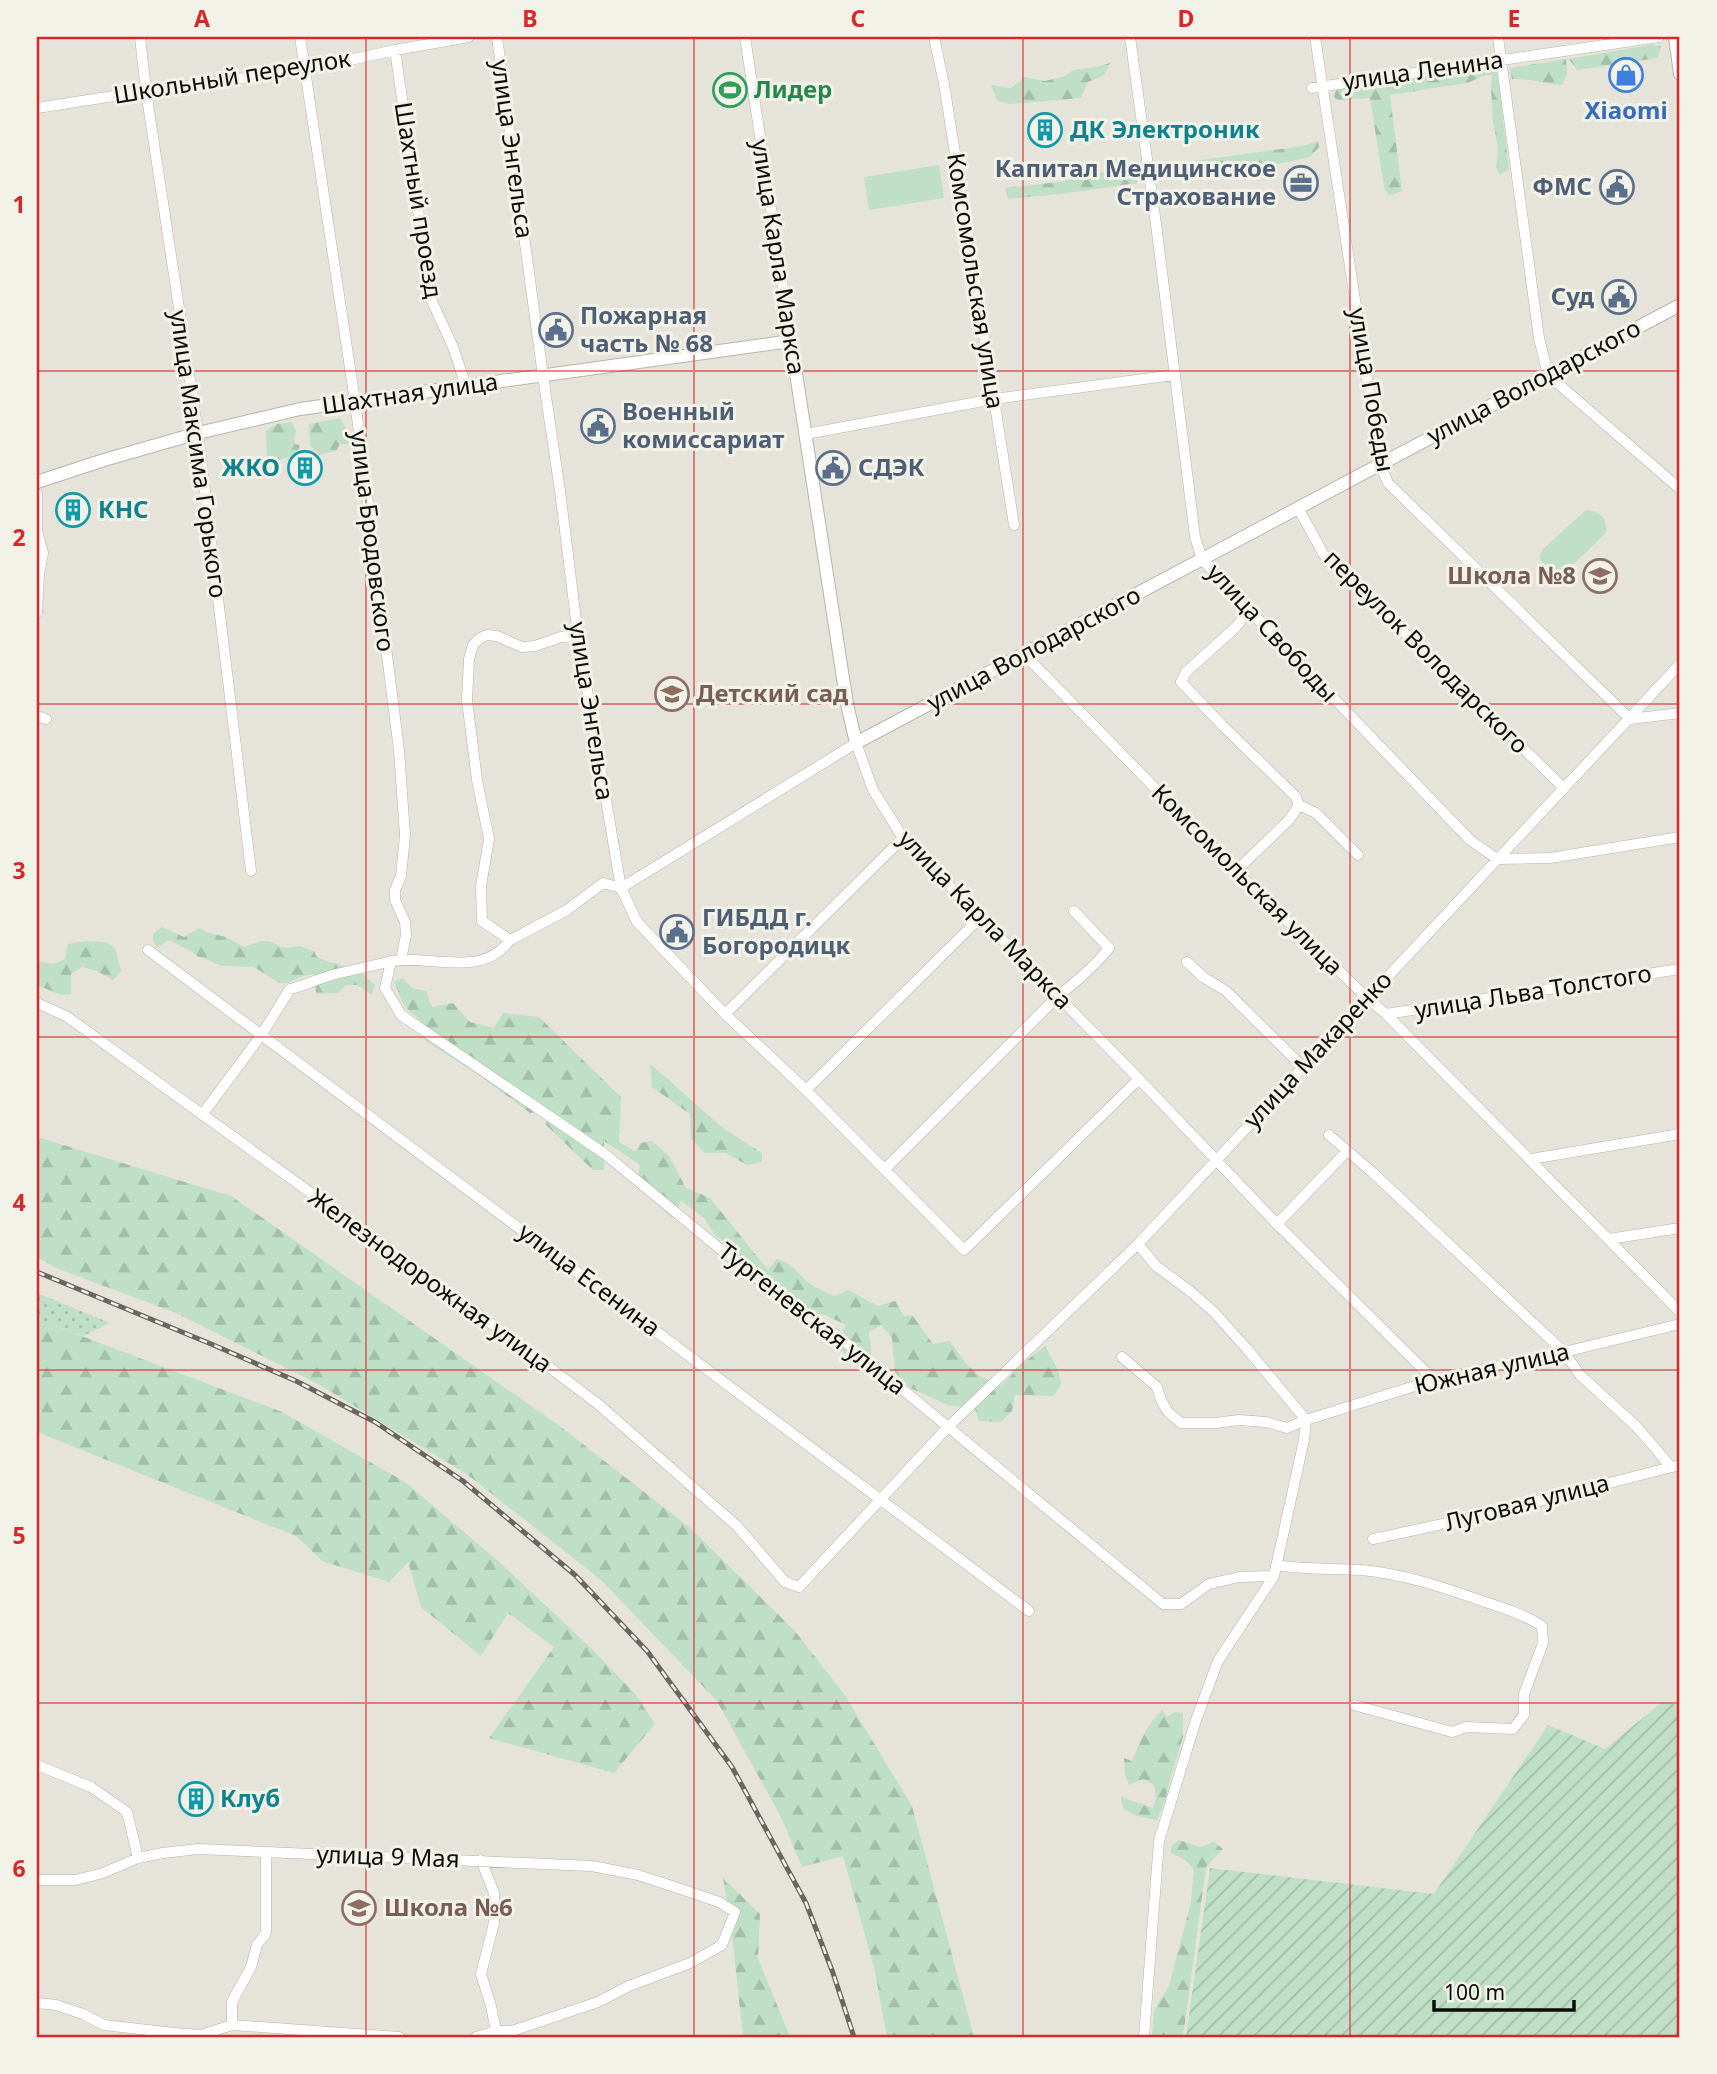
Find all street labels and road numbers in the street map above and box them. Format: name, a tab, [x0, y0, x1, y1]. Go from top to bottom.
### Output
street label: Школьный переулок	[111, 40, 353, 111]
street label: улица Ленина	[1340, 42, 1505, 97]
street label: улица Энгельса	[485, 57, 542, 240]
street label: Шахтный проезд	[388, 99, 451, 301]
street label: улица Карла Маркса	[745, 137, 814, 377]
street label: Комсомольская улица	[940, 151, 1013, 411]
street label: улица Победы	[1342, 305, 1403, 474]
street label: улица Максима Горького	[163, 308, 236, 600]
street label: улица Володарского	[1421, 310, 1646, 451]
street label: Шахтная улица	[320, 364, 500, 421]
street label: улица Бродовского	[344, 428, 403, 653]
street label: переулок Володарского	[1318, 541, 1537, 760]
street label: улица Свободы	[1200, 555, 1346, 709]
street label: улица Володарского	[921, 577, 1146, 718]
street label: улица Энгельса	[562, 619, 623, 802]
street label: Комсомольская улица	[1145, 776, 1351, 982]
street label: улица Карла Маркса	[892, 822, 1081, 1016]
street label: улица Льва Толстого	[1412, 955, 1654, 1026]
street label: улица Макаренко	[1235, 963, 1399, 1135]
street label: Железнодорожная улица	[302, 1180, 559, 1379]
street label: улица Есенина	[512, 1214, 668, 1343]
street label: Тургеневская улица	[712, 1234, 914, 1402]
street label: Южная улица	[1411, 1334, 1572, 1401]
street label: Луговая улица	[1441, 1465, 1612, 1538]
street label: улица 9 Мая	[316, 1837, 460, 1874]

